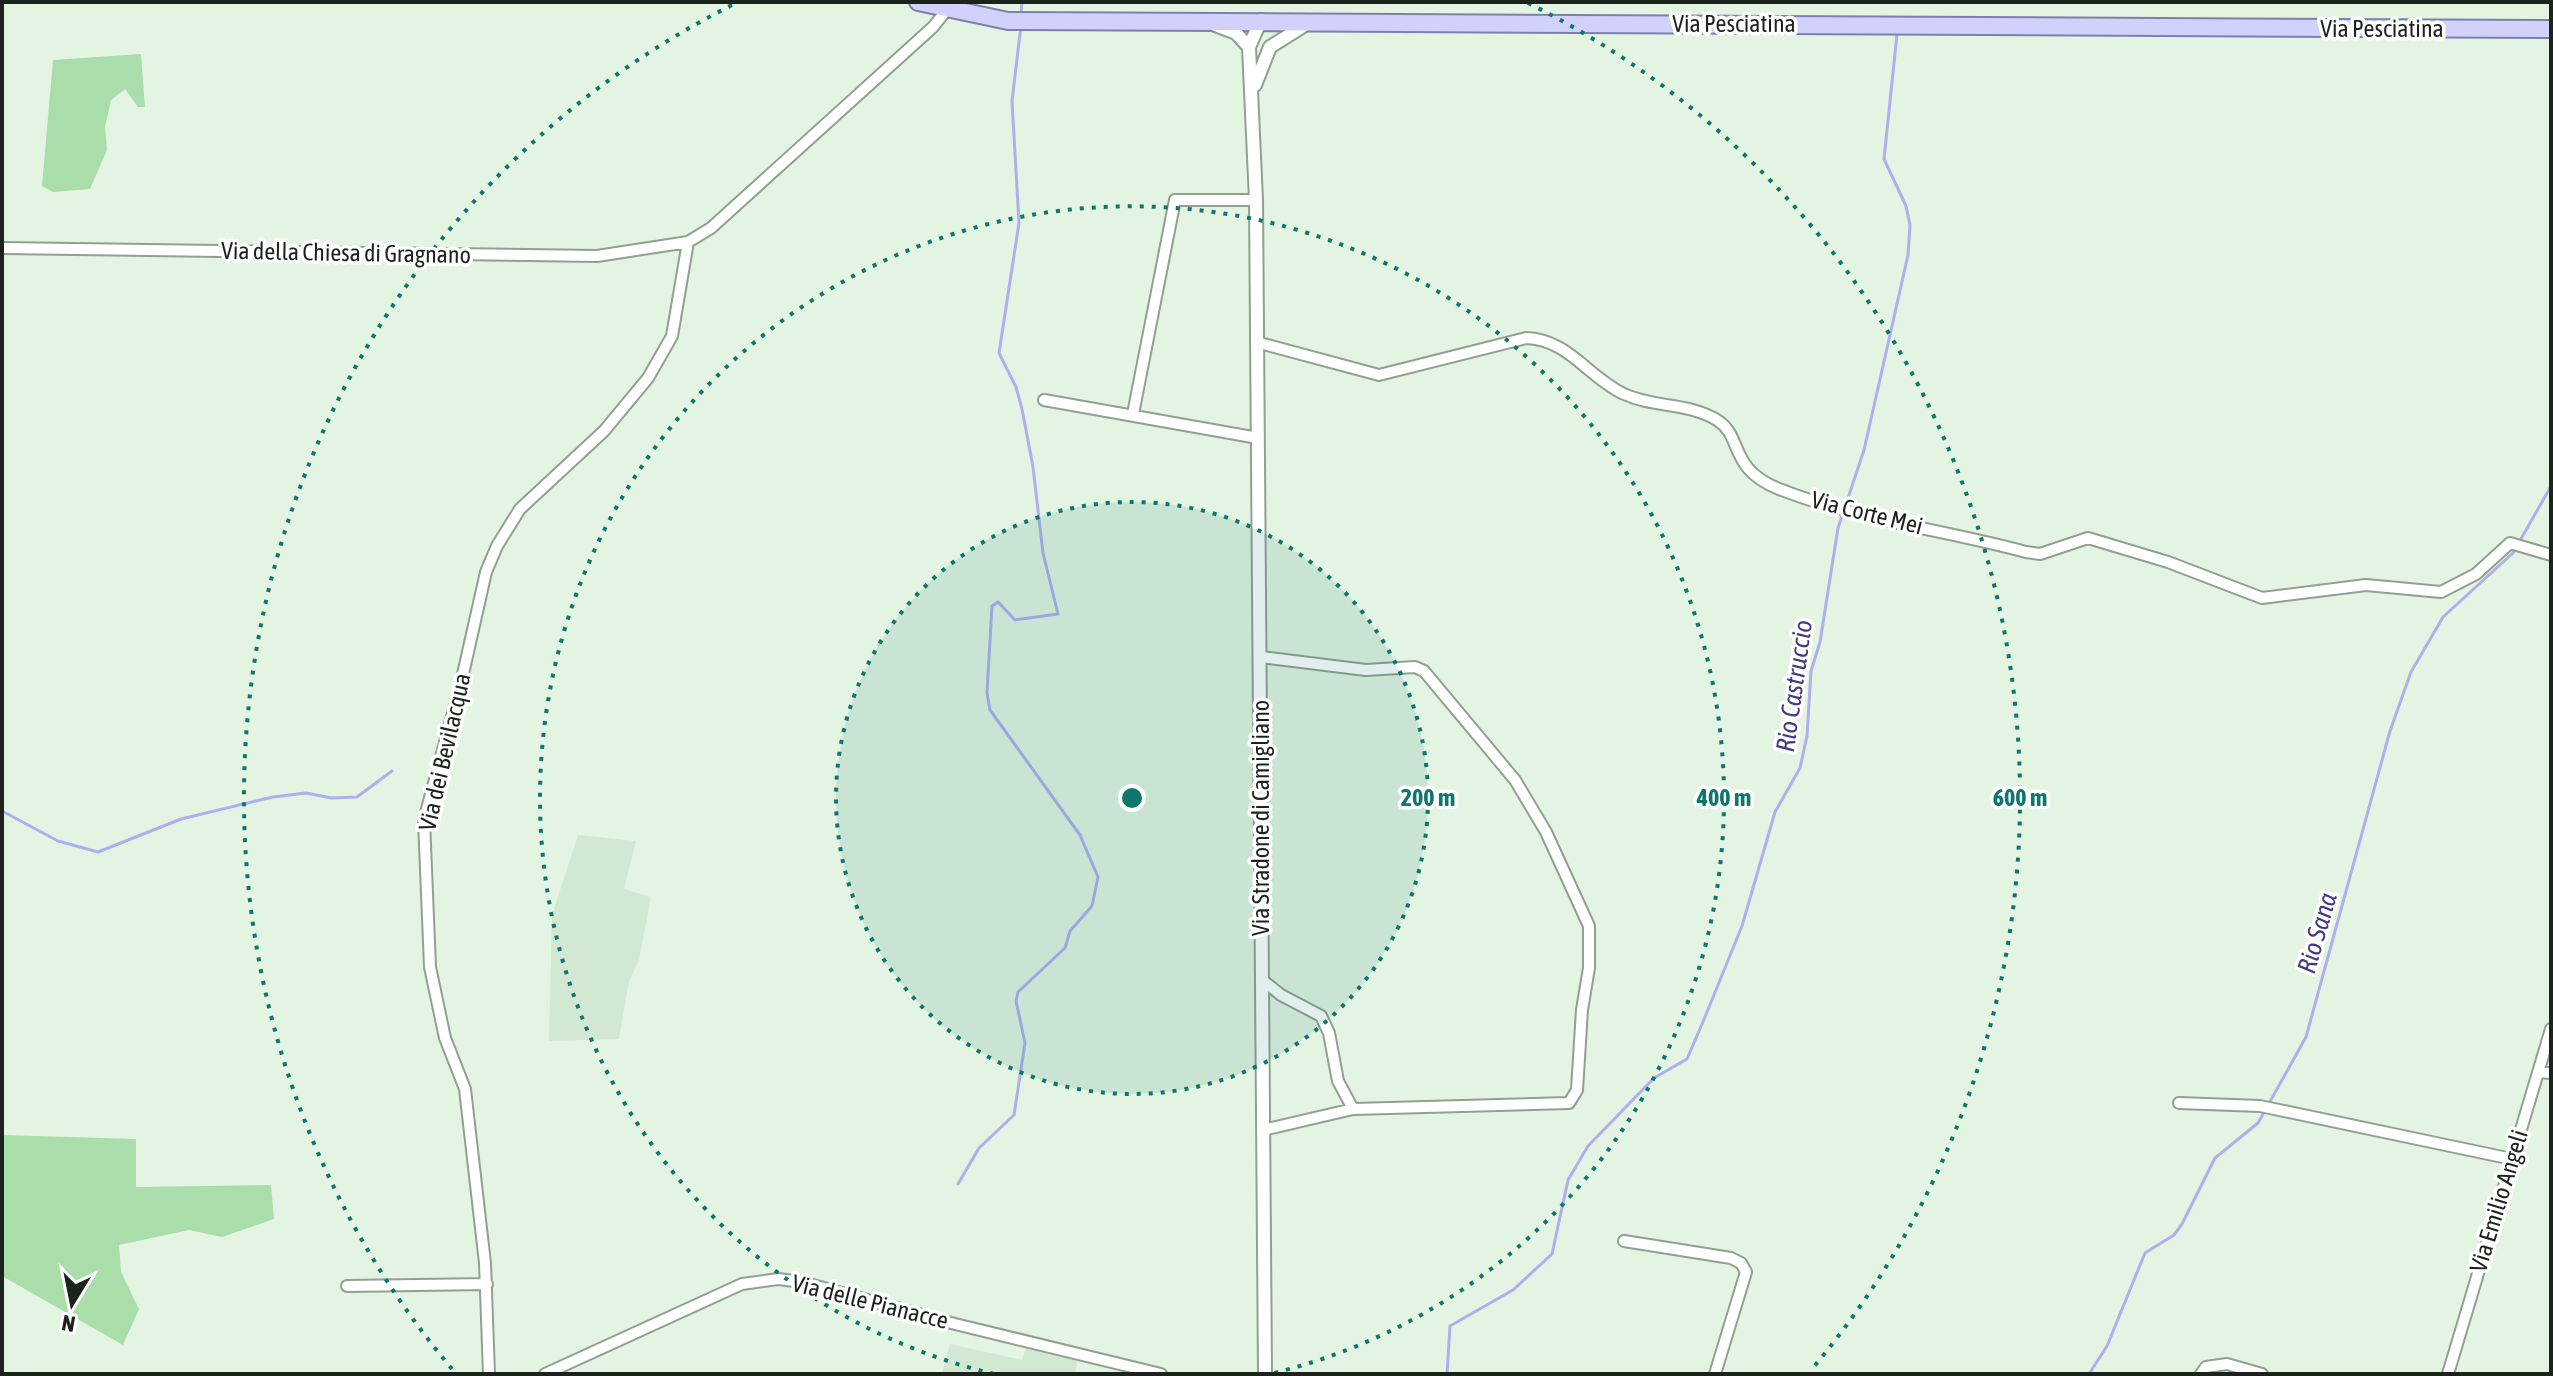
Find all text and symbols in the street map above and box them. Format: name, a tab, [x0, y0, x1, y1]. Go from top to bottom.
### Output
street label: Via Pesciatina	[1672, 10, 1796, 37]
street label: Via Pesciatina	[2320, 15, 2444, 42]
street label: Via della Chiesa di Gragnano	[221, 237, 471, 268]
street label: Via Corte Mei	[1809, 486, 1926, 539]
water label: Rio Castruccio	[1770, 618, 1818, 754]
street label: Via dei Bevilacqua	[413, 671, 476, 833]
street label: Via Stradone di Camigliano	[1247, 700, 1274, 936]
centre of rings	[1118, 784, 1146, 812]
text: 200 m	[1401, 784, 1455, 811]
text: 400 m	[1696, 784, 1751, 811]
text: 600 m	[1993, 784, 2047, 811]
water label: Rio Sana	[2291, 889, 2343, 977]
street label: Via Emilio Angeli	[2464, 1127, 2533, 1275]
north arrow	[32, 1264, 112, 1344]
street label: Via delle Pianacce	[789, 1269, 951, 1334]
text: N	[60, 1310, 77, 1338]

